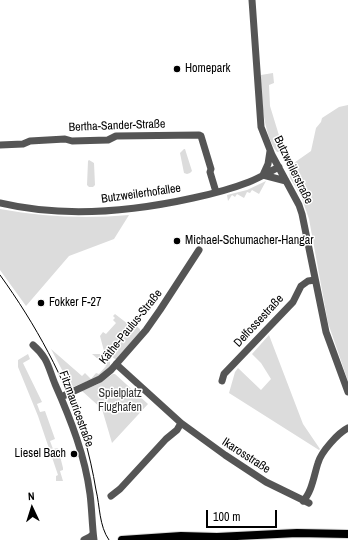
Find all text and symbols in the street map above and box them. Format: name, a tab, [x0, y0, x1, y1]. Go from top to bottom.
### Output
place label: Homepark	[185, 62, 230, 76]
marker: Homepark	[172, 64, 182, 74]
street label: Bertha-Sander-Straße	[68, 117, 166, 135]
street label: Butzweilerstraße	[270, 134, 316, 206]
street label: Butzweilerhofallee	[100, 181, 182, 207]
place label: Michael-Schumacher-Hangar	[185, 234, 314, 248]
marker: Michael-Schumacher-Hangar	[172, 236, 182, 246]
street label: Käthe-Paulus-Straße	[96, 287, 166, 367]
street label: Delfossestraße	[231, 292, 287, 350]
place label: Fokker F-27	[49, 296, 102, 310]
marker: Fokker F-27	[36, 298, 46, 308]
street label: Fitzmauricestraße	[56, 369, 96, 449]
park label: Spielplatz Flughafen	[98, 387, 142, 415]
street label: Ikarosstraße	[219, 435, 273, 477]
place label: Liesel Bach	[15, 447, 66, 461]
marker: Liesel Bach	[69, 449, 79, 459]
north arrow	[12, 488, 52, 528]
text: N	[27, 489, 35, 503]
scale bar	[208, 502, 279, 528]
text: 100 m	[213, 509, 240, 525]

